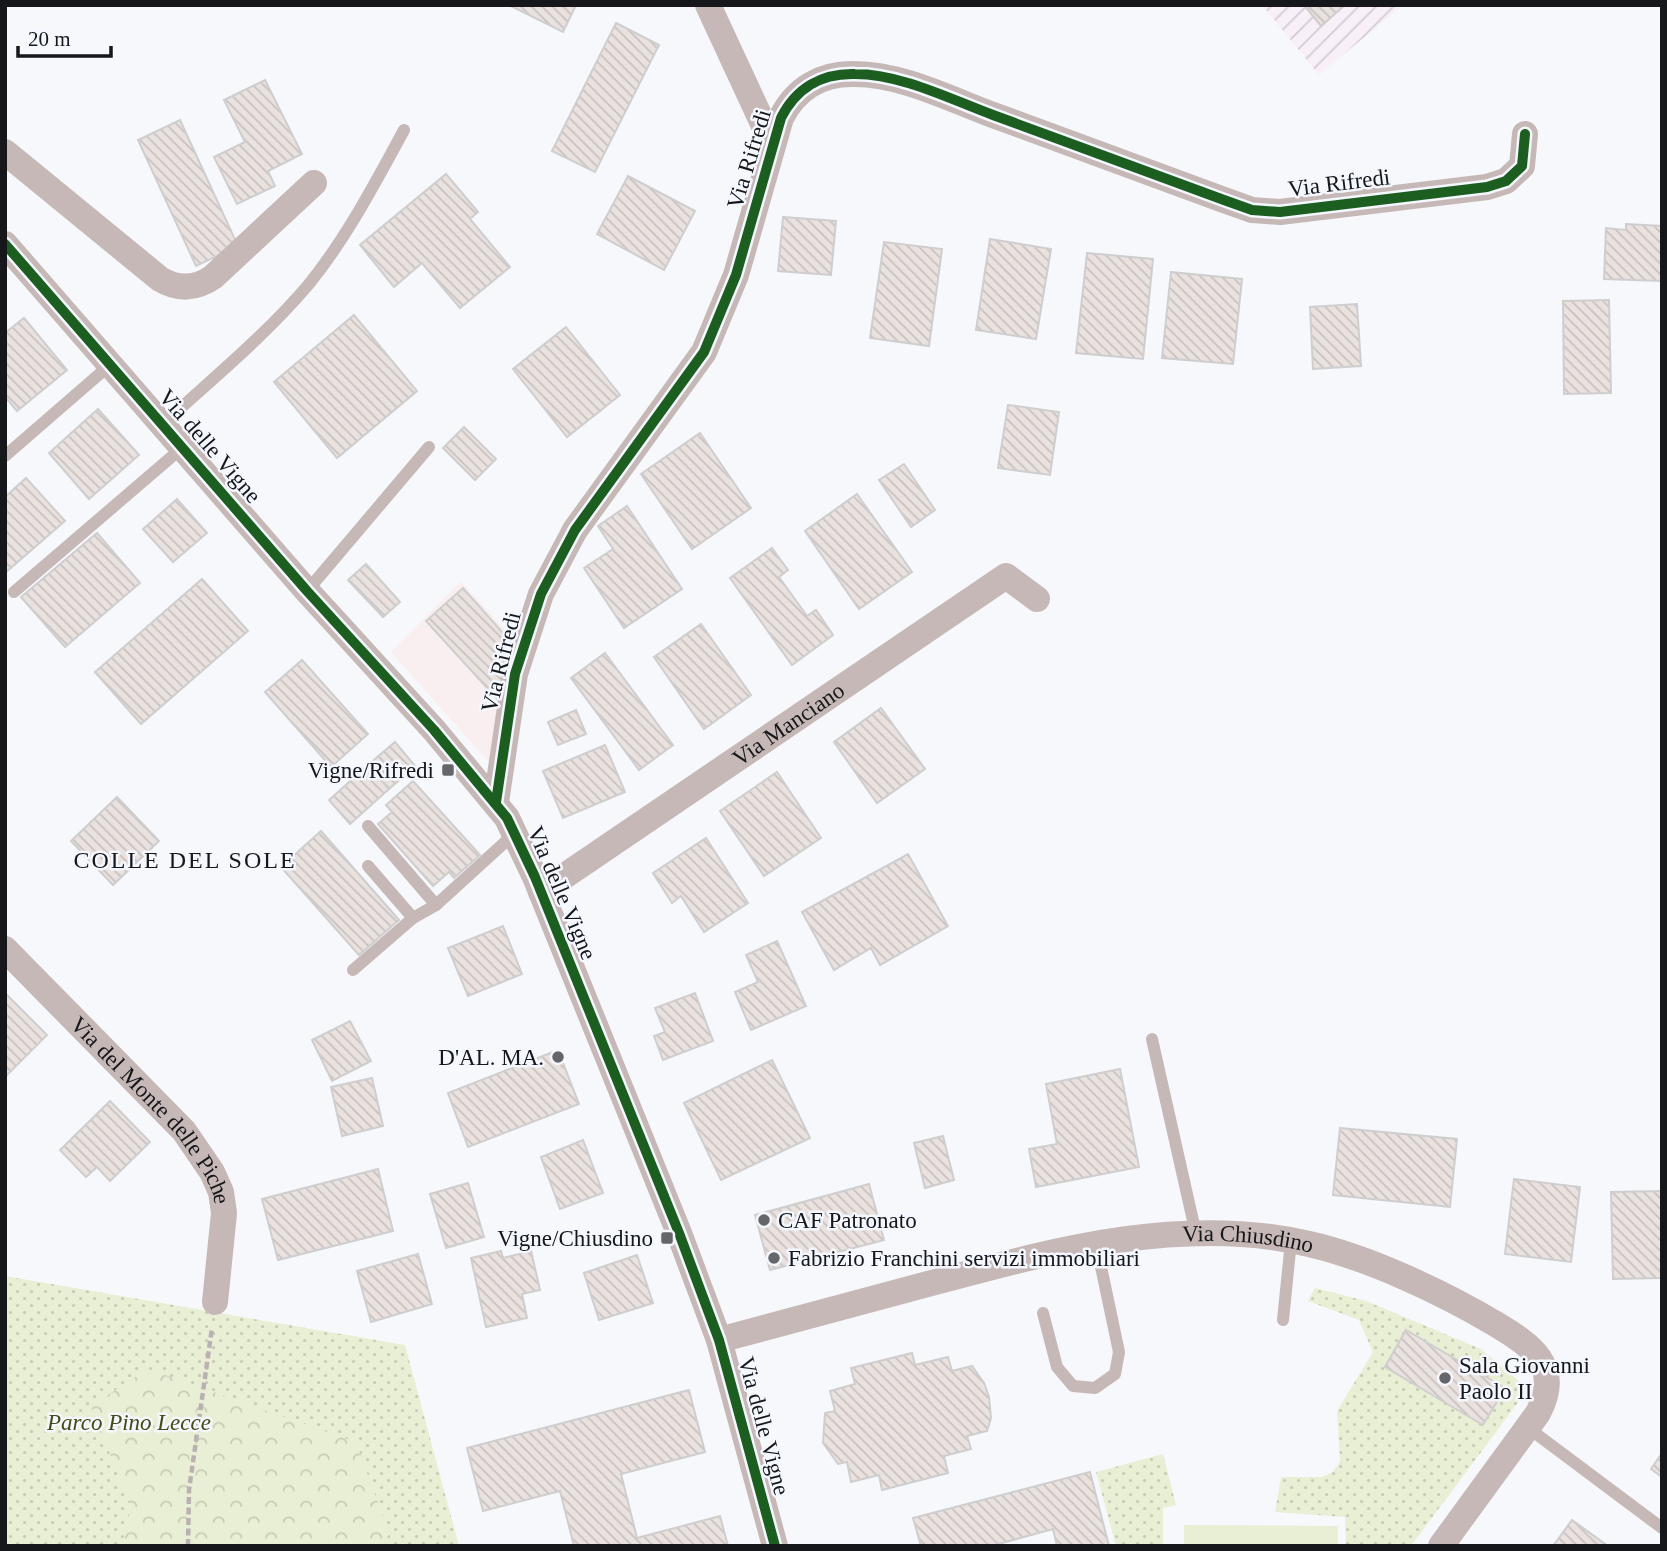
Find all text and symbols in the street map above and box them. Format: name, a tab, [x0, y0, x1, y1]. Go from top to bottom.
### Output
scale bar	[18, 14, 110, 58]
text: 20 m	[28, 27, 71, 51]
street label: Via Rifredi	[722, 106, 776, 212]
street label: Via Rifredi	[1286, 164, 1392, 202]
street label: Via delle Vigne	[154, 384, 266, 508]
street label: Via Rifredi	[476, 609, 526, 715]
street label: Via Manciano	[728, 677, 849, 771]
place label: Vigne/Rifredi	[308, 758, 434, 783]
marker: Vigne/Rifredi	[440, 762, 456, 778]
street label: Via delle Vigne	[523, 823, 601, 963]
district label: COLLE DEL SOLE	[73, 847, 297, 873]
street label: Via del Monte delle Piche	[66, 1011, 235, 1205]
place label: D'AL. MA.	[438, 1045, 544, 1070]
marker: D'AL. MA.	[550, 1049, 566, 1065]
place label: CAF Patronato	[778, 1208, 917, 1233]
marker: CAF Patronato	[756, 1212, 772, 1228]
street label: Via Chiusdino	[1182, 1221, 1316, 1257]
place label: Vigne/Chiusdino	[497, 1226, 653, 1251]
marker: Vigne/Chiusdino	[659, 1230, 675, 1246]
place label: Fabrizio Franchini servizi immobiliari	[788, 1246, 1140, 1271]
marker: Fabrizio Franchini servizi immobiliari	[766, 1250, 782, 1266]
place label: Sala Giovanni Paolo II	[1459, 1353, 1590, 1404]
street label: Via delle Vigne	[733, 1354, 795, 1498]
marker: Sala Giovanni Paolo II	[1437, 1370, 1453, 1386]
park label: Parco Pino Lecce	[46, 1410, 211, 1435]

